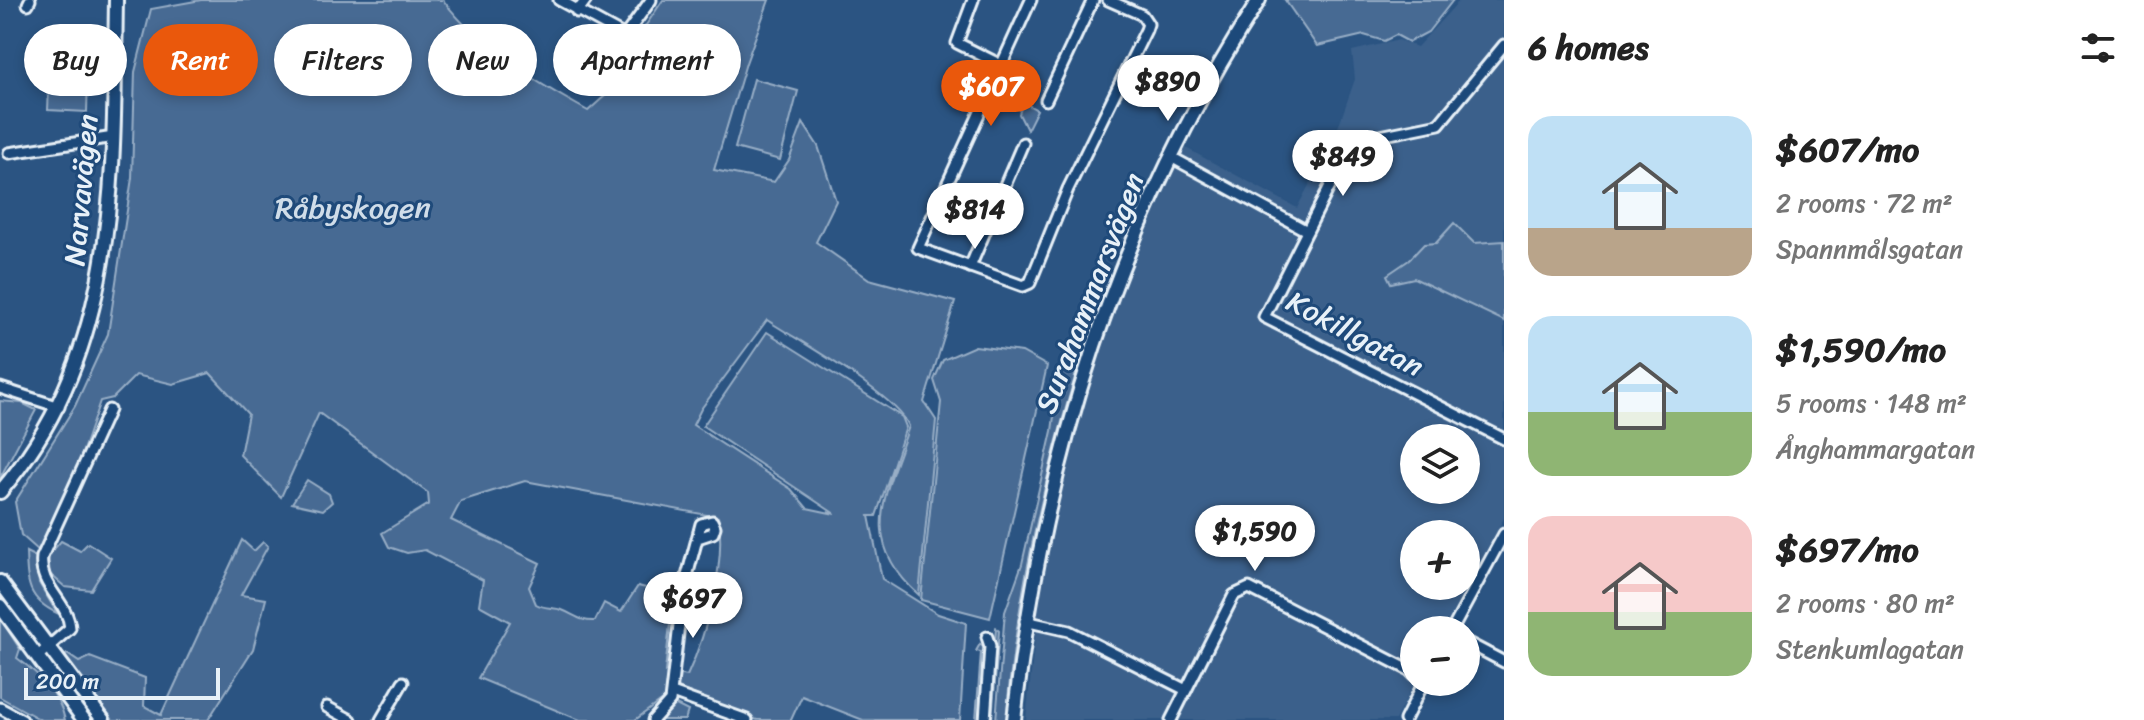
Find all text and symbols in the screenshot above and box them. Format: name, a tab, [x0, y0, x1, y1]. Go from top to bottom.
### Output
text: 6 homes	[1528, 18, 1649, 78]
chip: Buy	[24, 24, 127, 96]
chip: Rent	[143, 24, 258, 96]
chip: Filters	[274, 24, 412, 96]
chip: New	[428, 24, 537, 96]
chip: Apartment	[553, 24, 741, 96]
icon: filters	[2076, 26, 2120, 70]
pin: $890	[1121, 55, 1215, 123]
text: $890	[1135, 58, 1201, 104]
pin: $607	[944, 60, 1038, 128]
text: $607	[959, 63, 1023, 109]
street label: Narvavägen	[47, 112, 115, 268]
text: $607/mo	[1776, 120, 1919, 180]
pin: $849	[1296, 130, 1390, 198]
text: $849	[1310, 133, 1376, 179]
icon: home	[1592, 148, 1688, 244]
street label: Surahammarsvägen	[1019, 164, 1161, 422]
text: 2 rooms · 72 m²	[1776, 180, 1953, 226]
park label: Råbyskogen	[275, 181, 431, 235]
pin: $814	[928, 183, 1022, 251]
text: $814	[945, 186, 1005, 232]
text: Spannmålsgatan	[1776, 226, 1963, 272]
street label: Kokillgatan	[1276, 275, 1434, 393]
text: $1,590/mo	[1776, 320, 1946, 380]
icon: home	[1592, 348, 1688, 444]
text: 5 rooms · 148 m²	[1776, 380, 1967, 426]
map controls	[1400, 424, 1480, 696]
button: layers	[1400, 424, 1480, 504]
text: Ånghammargatan	[1776, 426, 1975, 472]
pin: $1,590	[1190, 505, 1320, 573]
text: $1,590	[1213, 508, 1297, 554]
button: +	[1400, 520, 1480, 600]
text: $697/mo	[1776, 520, 1919, 580]
icon: home	[1592, 548, 1688, 644]
pin: $697	[646, 572, 740, 640]
text: $697	[661, 575, 725, 621]
text: 2 rooms · 80 m²	[1776, 580, 1955, 626]
button: −	[1400, 616, 1480, 696]
text: Stenkumlagatan	[1776, 626, 1964, 672]
text: 200 m	[36, 662, 99, 701]
scale bar	[24, 664, 220, 700]

